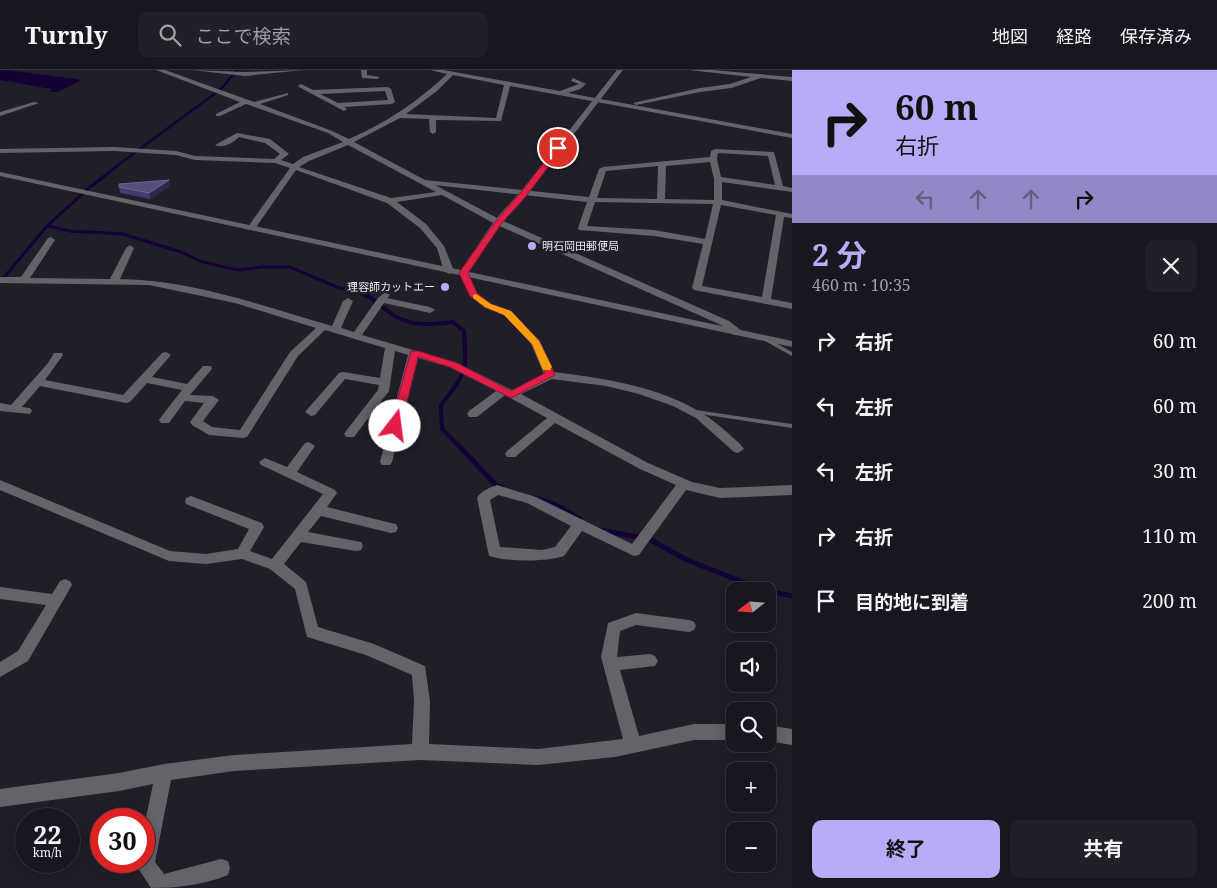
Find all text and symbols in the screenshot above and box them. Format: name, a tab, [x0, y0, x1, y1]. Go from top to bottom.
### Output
search box	[138, 12, 488, 57]
text: Turnly	[25, 18, 108, 51]
icon: search	[156, 21, 184, 49]
text: ここで検索	[196, 23, 291, 49]
text: 地図	[992, 24, 1028, 48]
text: 経路	[1056, 24, 1092, 48]
text: 保存済み	[1120, 24, 1192, 48]
text: 60 m	[895, 83, 978, 130]
icon: right	[812, 90, 877, 155]
pin	[537, 127, 579, 169]
text: 右折	[895, 130, 939, 160]
icon: arrive	[544, 134, 572, 162]
icon: left	[911, 185, 939, 213]
icon: ahead	[964, 185, 992, 213]
icon: ahead	[1017, 185, 1045, 213]
icon: right	[1070, 185, 1098, 213]
text: 2 分	[812, 234, 867, 275]
place label: 明石岡田郵便局	[542, 238, 619, 253]
marker: 明石岡田郵便局	[526, 240, 538, 252]
button: close	[1145, 240, 1197, 292]
text: 460 m · 10:35	[812, 274, 911, 296]
place label: 理容師カットエー	[347, 279, 435, 294]
marker: 理容師カットエー	[439, 281, 451, 293]
icon: right	[812, 327, 840, 355]
text: 60 m	[1153, 328, 1197, 354]
text: 右折	[855, 329, 893, 355]
icon: left	[812, 392, 840, 420]
text: 60 m	[1153, 393, 1197, 419]
text: 左折	[855, 394, 893, 420]
position arrow	[368, 399, 420, 451]
icon: left	[812, 457, 840, 485]
text: 30 m	[1153, 458, 1197, 484]
text: 左折	[855, 459, 893, 485]
icon: right	[812, 522, 840, 550]
text: 110 m	[1142, 523, 1197, 549]
text: 右折	[855, 524, 893, 550]
north arrow	[726, 582, 776, 632]
map controls	[726, 582, 776, 872]
icon: arrive	[812, 587, 840, 615]
text: 200 m	[1142, 588, 1197, 614]
text: 目的地に到着	[855, 589, 969, 615]
button: sound	[726, 642, 776, 692]
button: search	[726, 702, 776, 752]
button: +	[726, 762, 776, 812]
speed limit sign: 30	[90, 808, 155, 873]
text: 22	[33, 817, 62, 851]
button: 終了	[812, 820, 1000, 878]
button: 共有	[1010, 820, 1197, 878]
button: −	[726, 822, 776, 872]
text: km/h	[33, 844, 62, 861]

